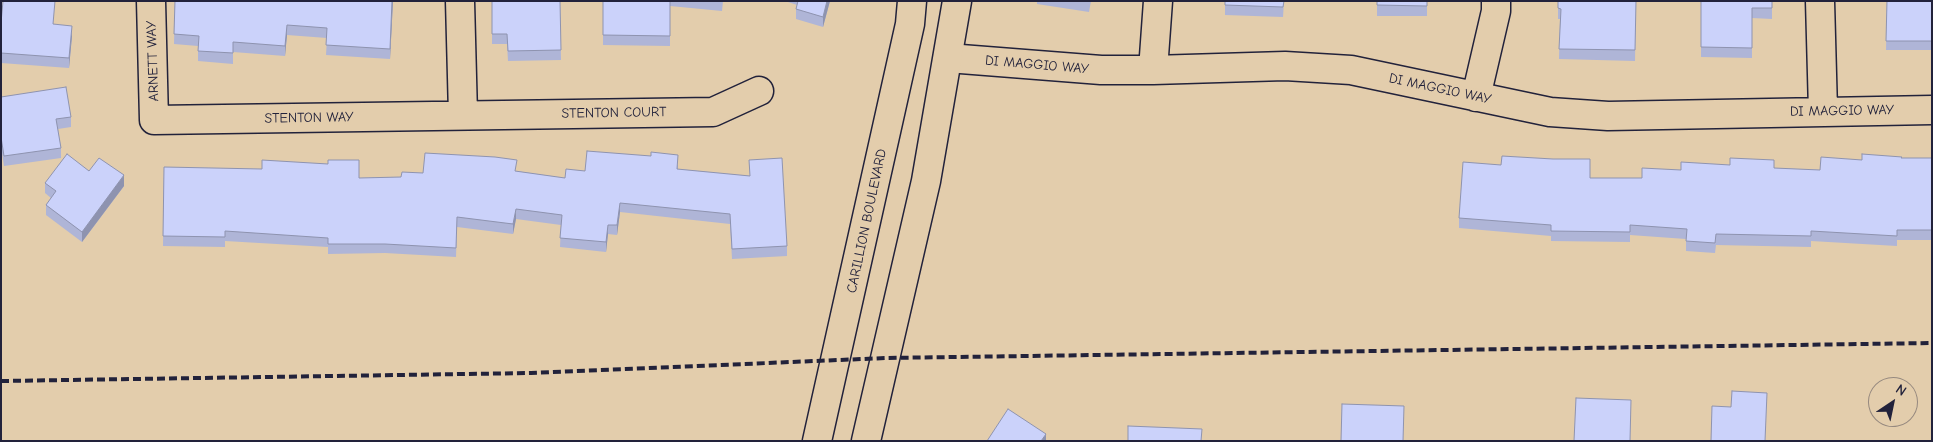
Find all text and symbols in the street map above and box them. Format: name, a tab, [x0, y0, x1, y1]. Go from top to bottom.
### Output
street label: ARNETT WAY	[143, 20, 163, 102]
street label: DI MAGGIO WAY	[984, 52, 1090, 78]
street label: DI MAGGIO WAY	[1387, 70, 1493, 108]
street label: DI MAGGIO WAY	[1790, 102, 1894, 120]
street label: STENTON COURT	[561, 104, 667, 122]
street label: STENTON WAY	[264, 109, 354, 127]
street label: CARILLION BOULEVARD	[843, 147, 891, 295]
north arrow	[1868, 377, 1918, 427]
text: N	[1893, 380, 1910, 400]

